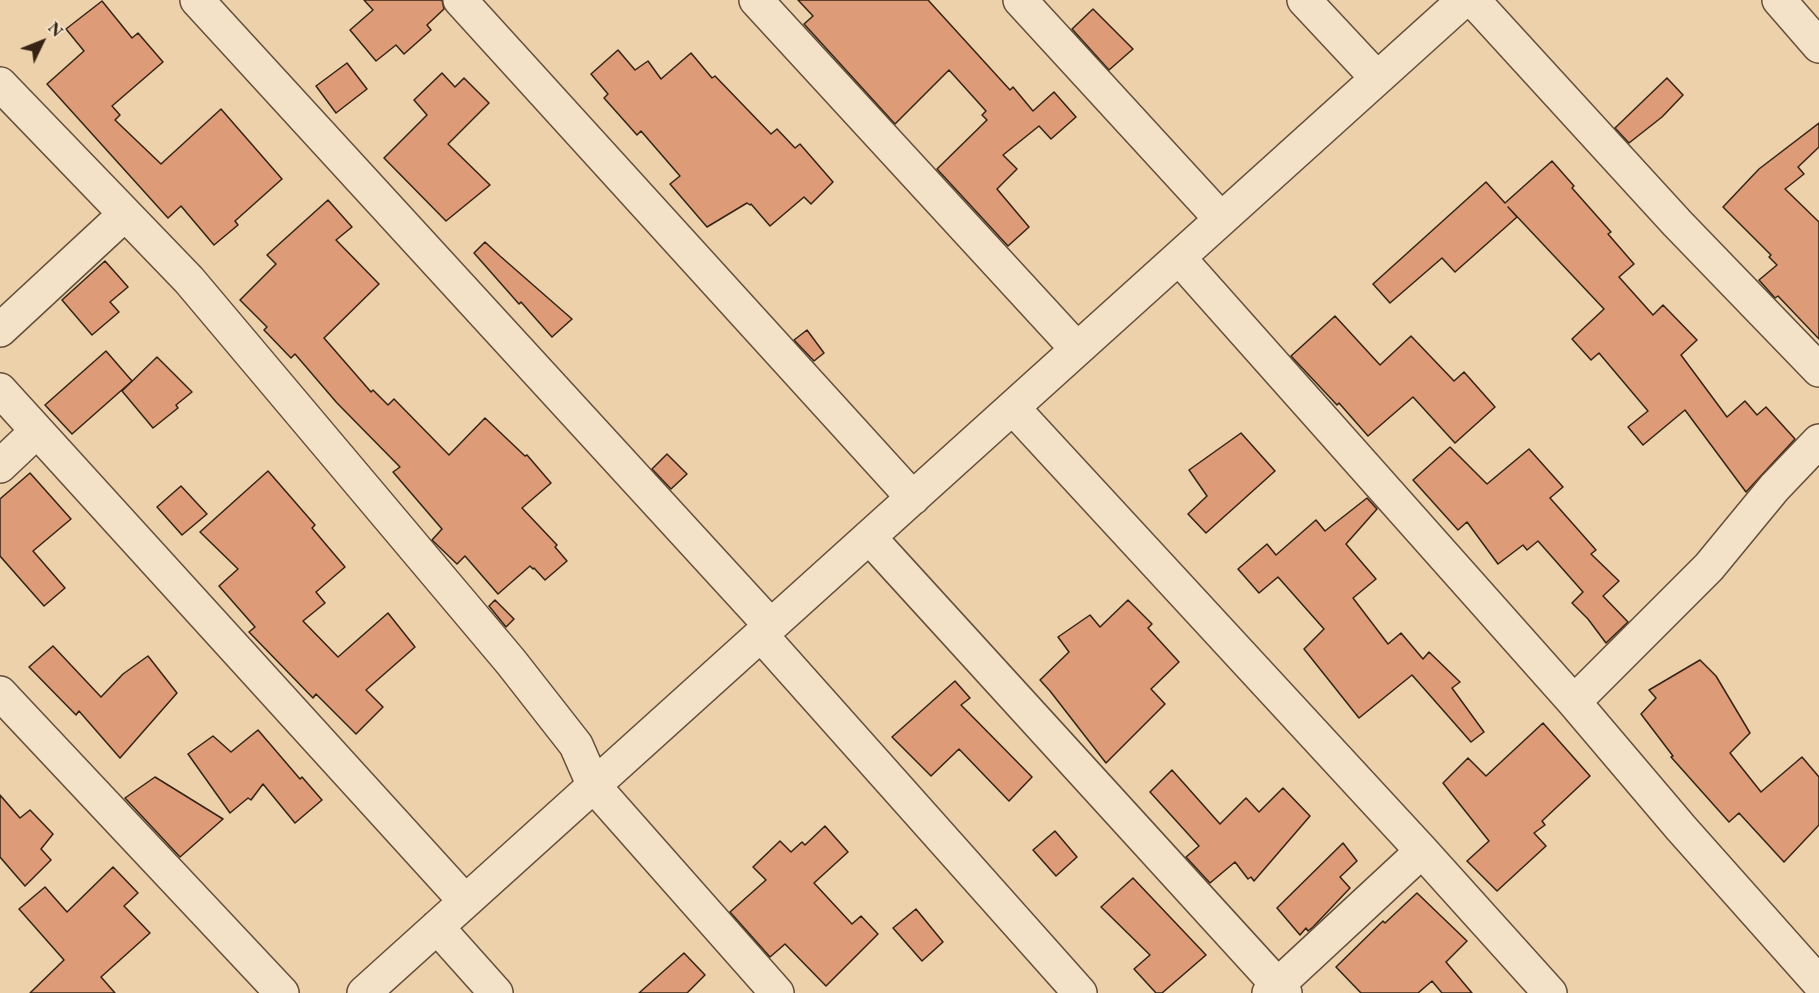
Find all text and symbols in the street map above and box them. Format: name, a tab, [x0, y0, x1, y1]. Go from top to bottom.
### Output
north arrow	[12, 12, 72, 72]
text: N	[43, 17, 68, 41]

